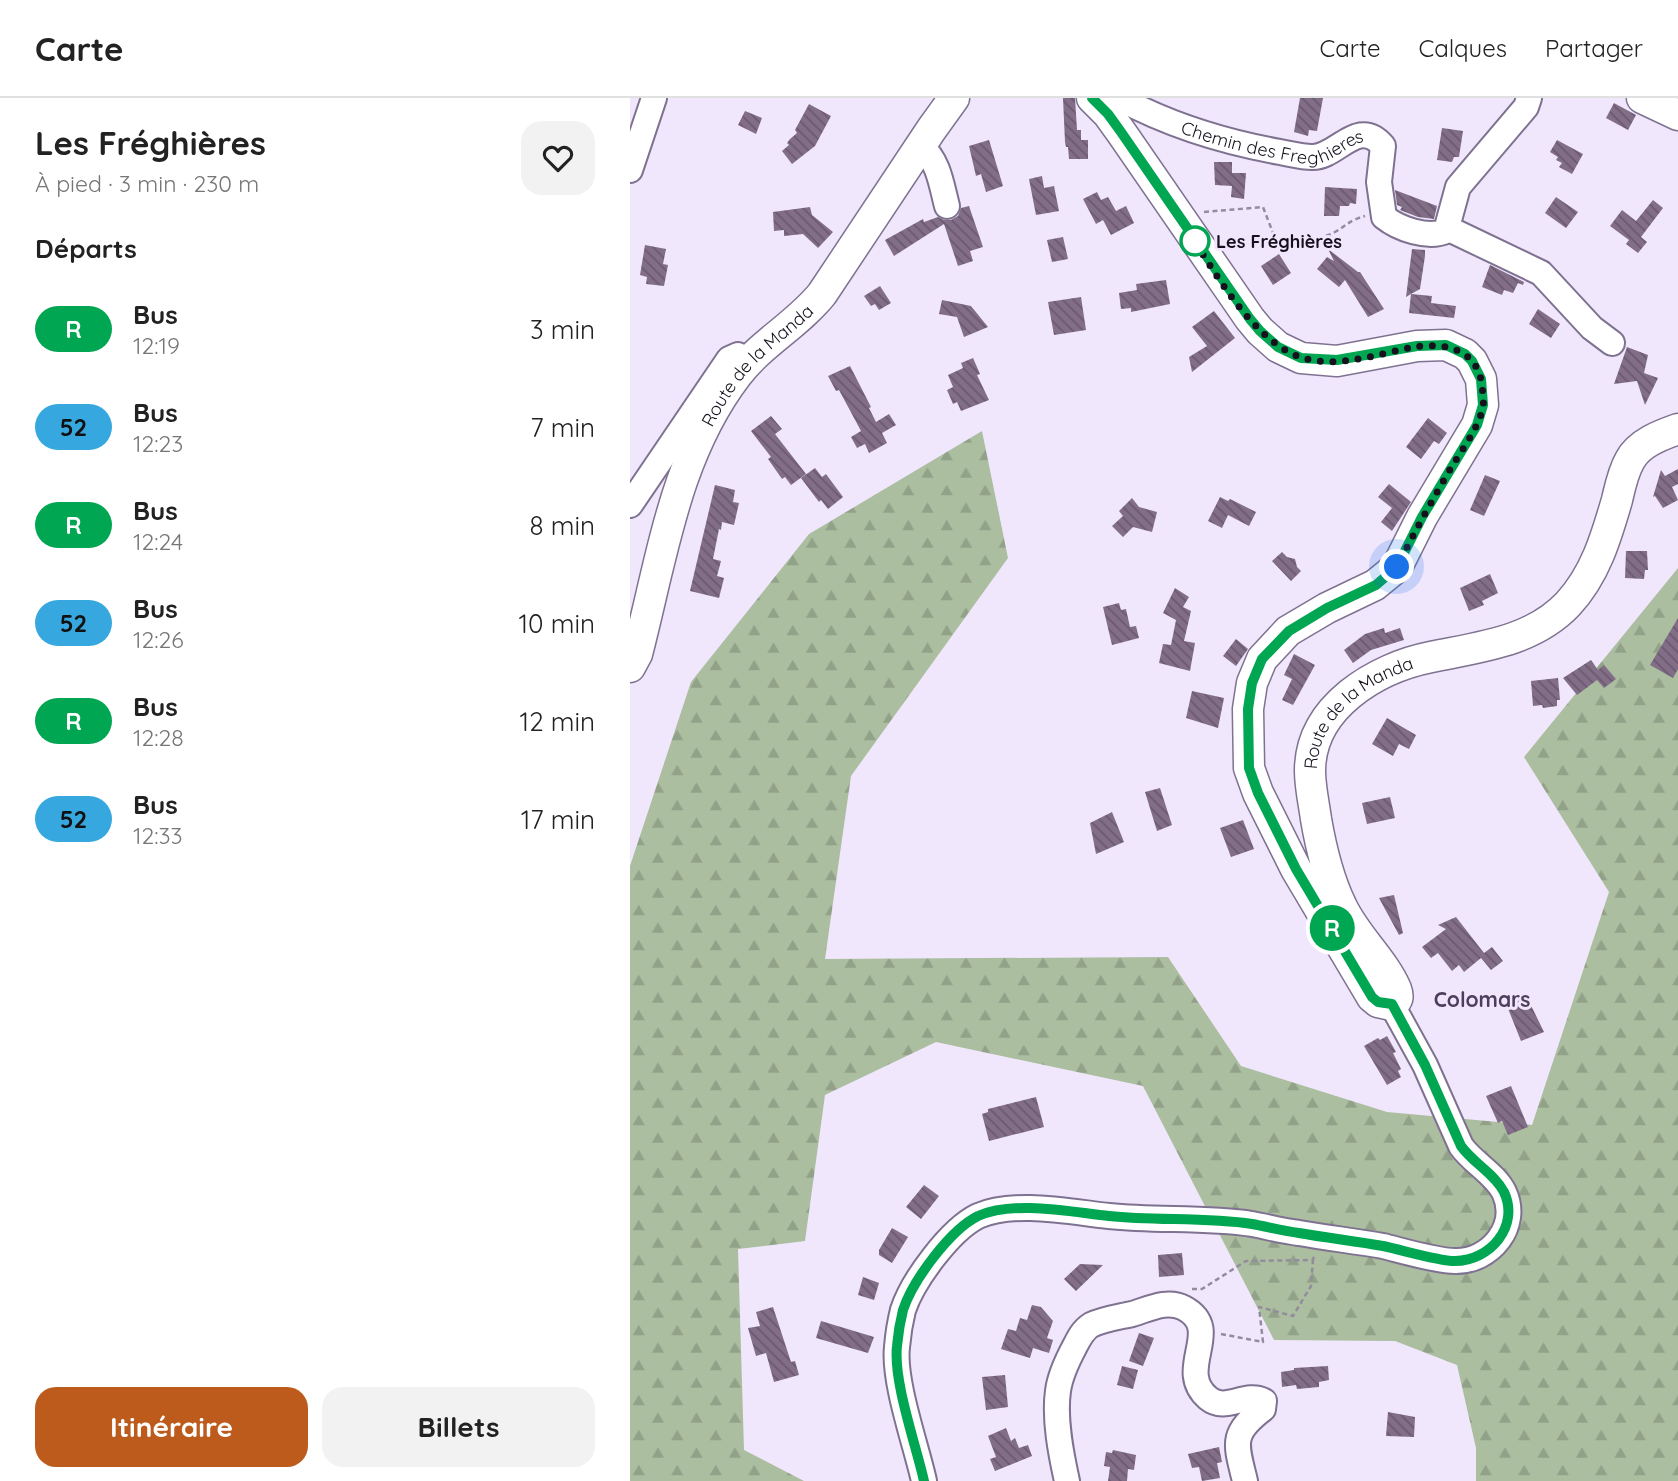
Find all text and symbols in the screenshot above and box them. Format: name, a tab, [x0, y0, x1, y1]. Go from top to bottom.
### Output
text: Carte	[35, 28, 124, 69]
text: Carte	[1319, 33, 1381, 63]
text: Calques	[1419, 33, 1507, 63]
text: Partager	[1545, 33, 1643, 63]
street label: Chemin des Freghieres	[1178, 115, 1365, 169]
button: heart	[521, 121, 595, 195]
text: Les Fréghières	[35, 122, 266, 163]
text: À pied · 3 min · 230 m	[35, 169, 259, 198]
marker: Les Fréghières	[1180, 226, 1210, 256]
place label: Les Fréghières	[1216, 230, 1342, 253]
text: Départs	[35, 232, 137, 265]
text: Bus	[133, 298, 178, 331]
street label: Route de la Manda	[696, 299, 818, 430]
text: 3 min	[530, 313, 595, 346]
text: R	[65, 314, 82, 344]
text: 12:19	[133, 331, 180, 360]
text: Bus	[133, 396, 178, 429]
text: 7 min	[530, 411, 595, 444]
text: 52	[60, 412, 87, 442]
text: 12:23	[133, 429, 183, 458]
text: Bus	[133, 494, 178, 527]
text: 8 min	[530, 509, 595, 542]
text: R	[65, 510, 82, 540]
text: 12:24	[133, 527, 183, 556]
your location	[1379, 549, 1414, 584]
text: Bus	[133, 592, 178, 625]
text: 10 min	[519, 607, 595, 640]
text: 52	[60, 608, 87, 638]
text: 12:26	[133, 625, 184, 654]
street label: Route de la Manda	[1298, 651, 1416, 770]
text: Bus	[133, 690, 178, 723]
text: 12 min	[520, 705, 595, 738]
text: R	[65, 706, 82, 736]
text: 12:28	[133, 723, 184, 752]
text: Bus	[133, 788, 178, 821]
text: 17 min	[521, 803, 595, 836]
text: 52	[60, 804, 87, 834]
text: 12:33	[133, 821, 183, 850]
line badge: R	[1309, 905, 1355, 951]
text: R	[1324, 913, 1340, 943]
district label: Colomars	[1434, 986, 1530, 1012]
button: Itinéraire	[35, 1387, 308, 1467]
button: Billets	[322, 1387, 595, 1467]

